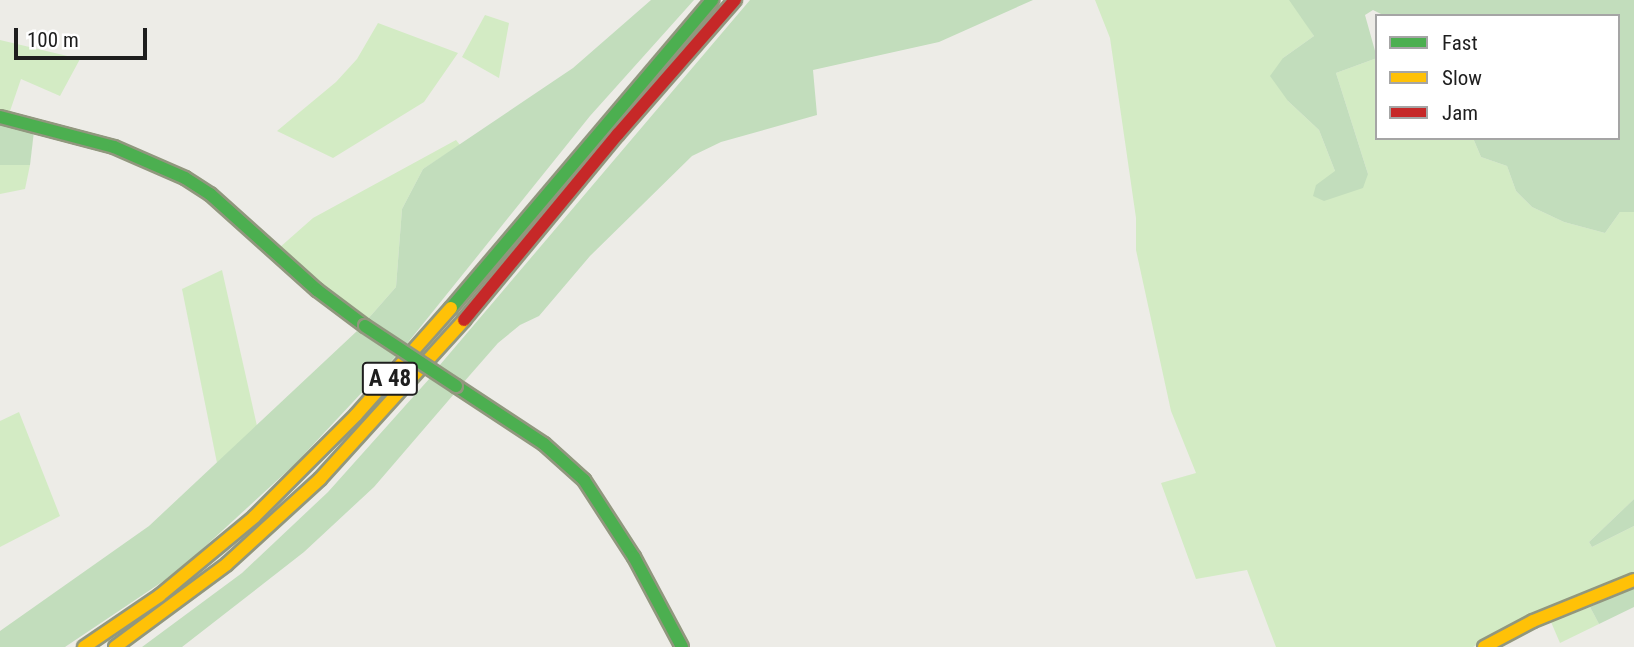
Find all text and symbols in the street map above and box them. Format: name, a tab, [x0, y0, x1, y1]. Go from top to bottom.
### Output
scale bar	[18, 14, 150, 58]
legend	[1375, 14, 1620, 140]
text: 100 m	[27, 28, 79, 52]
text: Fast	[1442, 31, 1478, 55]
text: Slow	[1442, 66, 1482, 90]
text: Jam	[1442, 101, 1478, 125]
road number: A 48	[360, 360, 420, 398]

